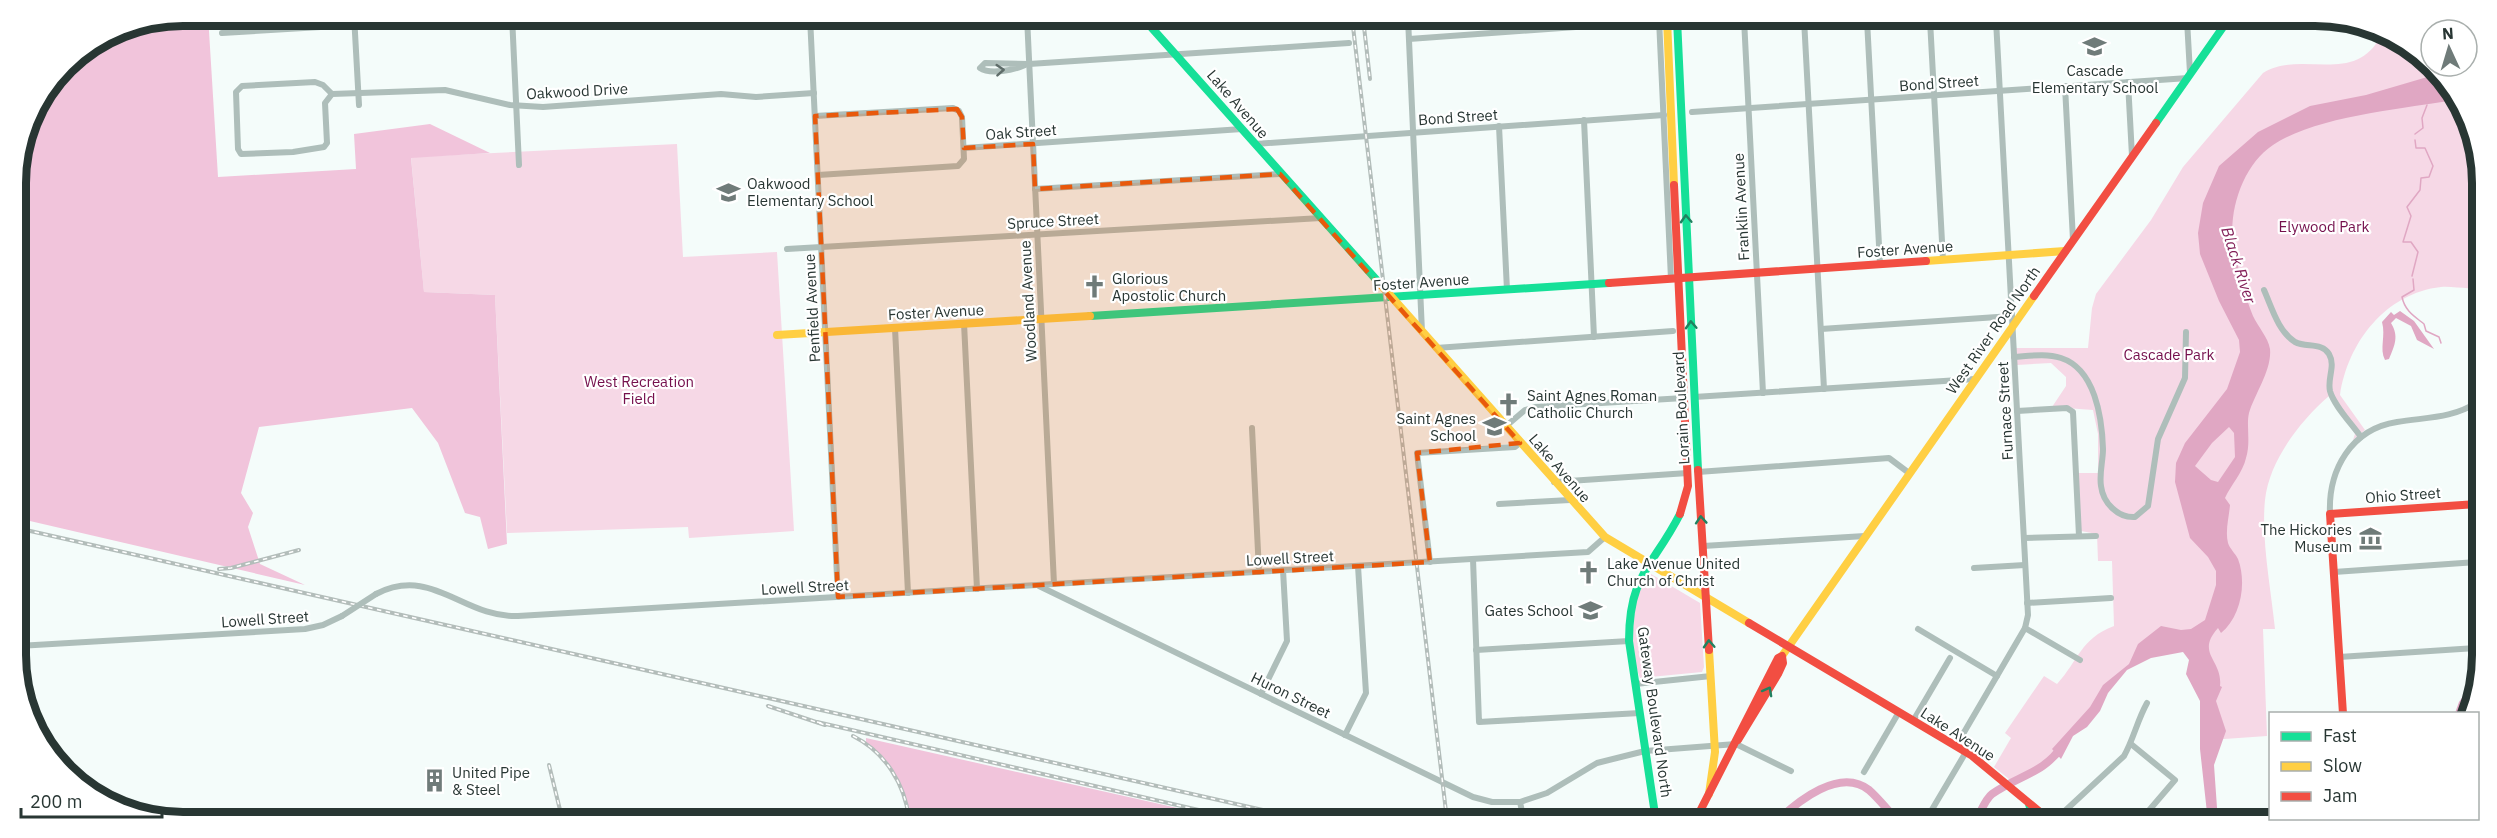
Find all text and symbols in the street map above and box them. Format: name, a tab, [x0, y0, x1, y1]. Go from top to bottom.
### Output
north arrow	[2419, 18, 2479, 78]
text: N	[2441, 23, 2454, 43]
school or university icon: Cascade Elementary School	[2082, 33, 2108, 59]
place label: Cascade Elementary School	[2032, 61, 2158, 97]
one-way arrow	[995, 64, 1004, 77]
street label: Lake Avenue	[1203, 66, 1273, 142]
street label: Bond Street	[1898, 71, 1980, 95]
street label: Oakwood Drive	[526, 79, 628, 103]
street label: Bond Street	[1417, 105, 1499, 129]
street label: Oak Street	[985, 120, 1057, 144]
street label: Franklin Avenue	[1729, 153, 1753, 261]
place label: Oakwood Elementary School	[747, 174, 874, 210]
school or university icon: Oakwood Elementary School	[716, 179, 742, 205]
street label: Spruce Street	[1007, 209, 1099, 233]
one-way arrow	[1679, 215, 1692, 224]
park label: Elywood Park	[2278, 217, 2370, 236]
water label: Black River	[2217, 224, 2261, 307]
street label: Foster Avenue	[1856, 236, 1954, 262]
street label: Woodland Avenue	[1015, 240, 1041, 362]
street label: Penfield Avenue	[800, 253, 824, 363]
street label: West River Road North	[1942, 262, 2044, 398]
place label: Glorious Apostolic Church	[1112, 269, 1226, 305]
street label: Foster Avenue	[1372, 269, 1470, 295]
church icon: Glorious Apostolic Church	[1081, 274, 1107, 300]
street label: Foster Avenue	[887, 300, 985, 324]
one-way arrow	[1684, 321, 1697, 330]
park label: Cascade Park	[2123, 345, 2215, 364]
street label: Lorain Boulevard	[1669, 351, 1693, 465]
street label: Furnace Street	[1993, 361, 2017, 461]
park label: West Recreation Field	[584, 372, 694, 408]
place label: Saint Agnes Roman Catholic Church	[1527, 386, 1657, 422]
church icon: Saint Agnes Roman Catholic Church	[1496, 391, 1522, 417]
place label: Saint Agnes School	[1397, 409, 1476, 445]
school or university icon: Saint Agnes School	[1481, 414, 1507, 440]
street label: Lake Avenue	[1525, 430, 1595, 506]
street label: Ohio Street	[2364, 483, 2442, 507]
one-way arrow	[1695, 515, 1708, 524]
place label: The Hickories Museum	[2260, 520, 2352, 556]
museum icon: The Hickories Museum	[2357, 525, 2383, 551]
street label: Lowell Street	[1245, 546, 1335, 570]
place label: Lake Avenue United Church of Christ	[1607, 554, 1740, 590]
church icon: Lake Avenue United Church of Christ	[1576, 559, 1602, 585]
street label: Lowell Street	[760, 575, 850, 599]
school or university icon: Gates School	[1578, 597, 1604, 623]
place label: Gates School	[1485, 601, 1573, 620]
street label: Lowell Street	[220, 606, 310, 632]
street label: Gateway Boulevard North	[1634, 625, 1676, 799]
one-way arrow	[1703, 640, 1716, 649]
street label: Huron Street	[1248, 668, 1334, 722]
one-way arrow	[1761, 687, 1772, 698]
street label: Lake Avenue	[1917, 703, 1999, 765]
legend	[2269, 712, 2479, 820]
text: Fast	[2323, 724, 2357, 747]
text: Slow	[2323, 754, 2362, 777]
place label: United Pipe & Steel	[452, 763, 530, 799]
building icon: United Pipe & Steel	[421, 768, 447, 794]
scale bar	[21, 781, 162, 819]
text: Jam	[2323, 784, 2358, 807]
text: 200 m	[30, 790, 82, 813]

